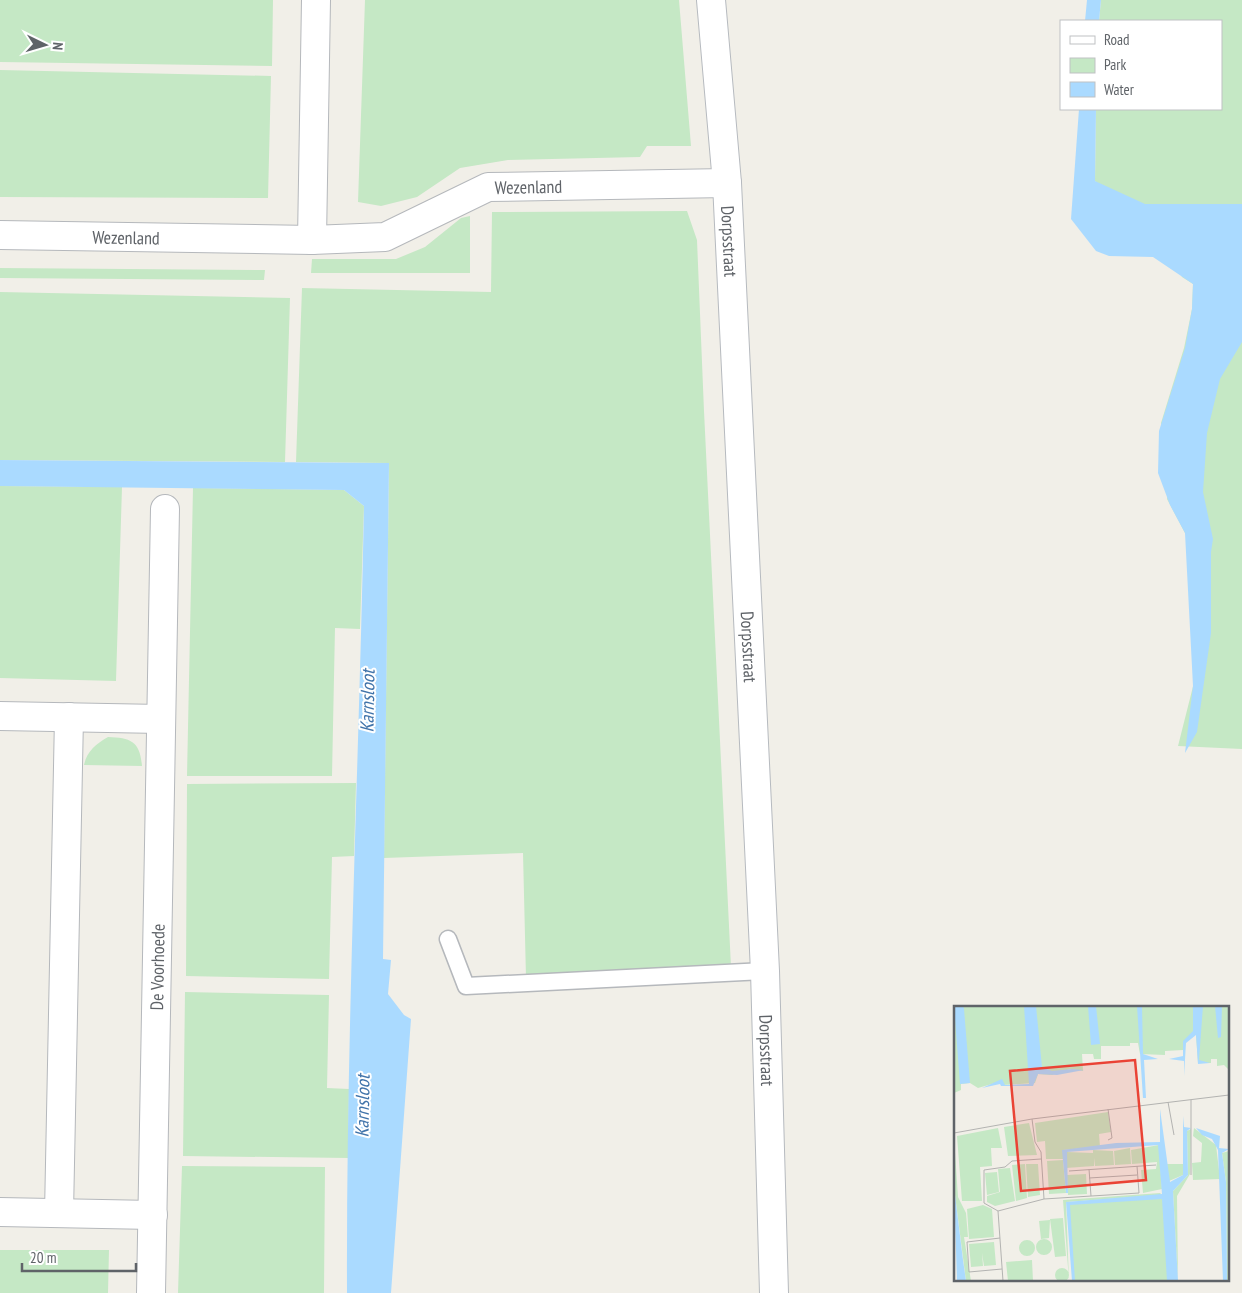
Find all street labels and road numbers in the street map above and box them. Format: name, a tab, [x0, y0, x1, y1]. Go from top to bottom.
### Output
street label: Wezenland	[494, 174, 562, 198]
street label: Dorpsstraat	[717, 205, 743, 278]
street label: Wezenland	[92, 225, 160, 249]
street label: Dorpsstraat	[736, 611, 763, 683]
street label: De Voorhoede	[145, 924, 169, 1011]
street label: Dorpsstraat	[755, 1014, 780, 1086]

